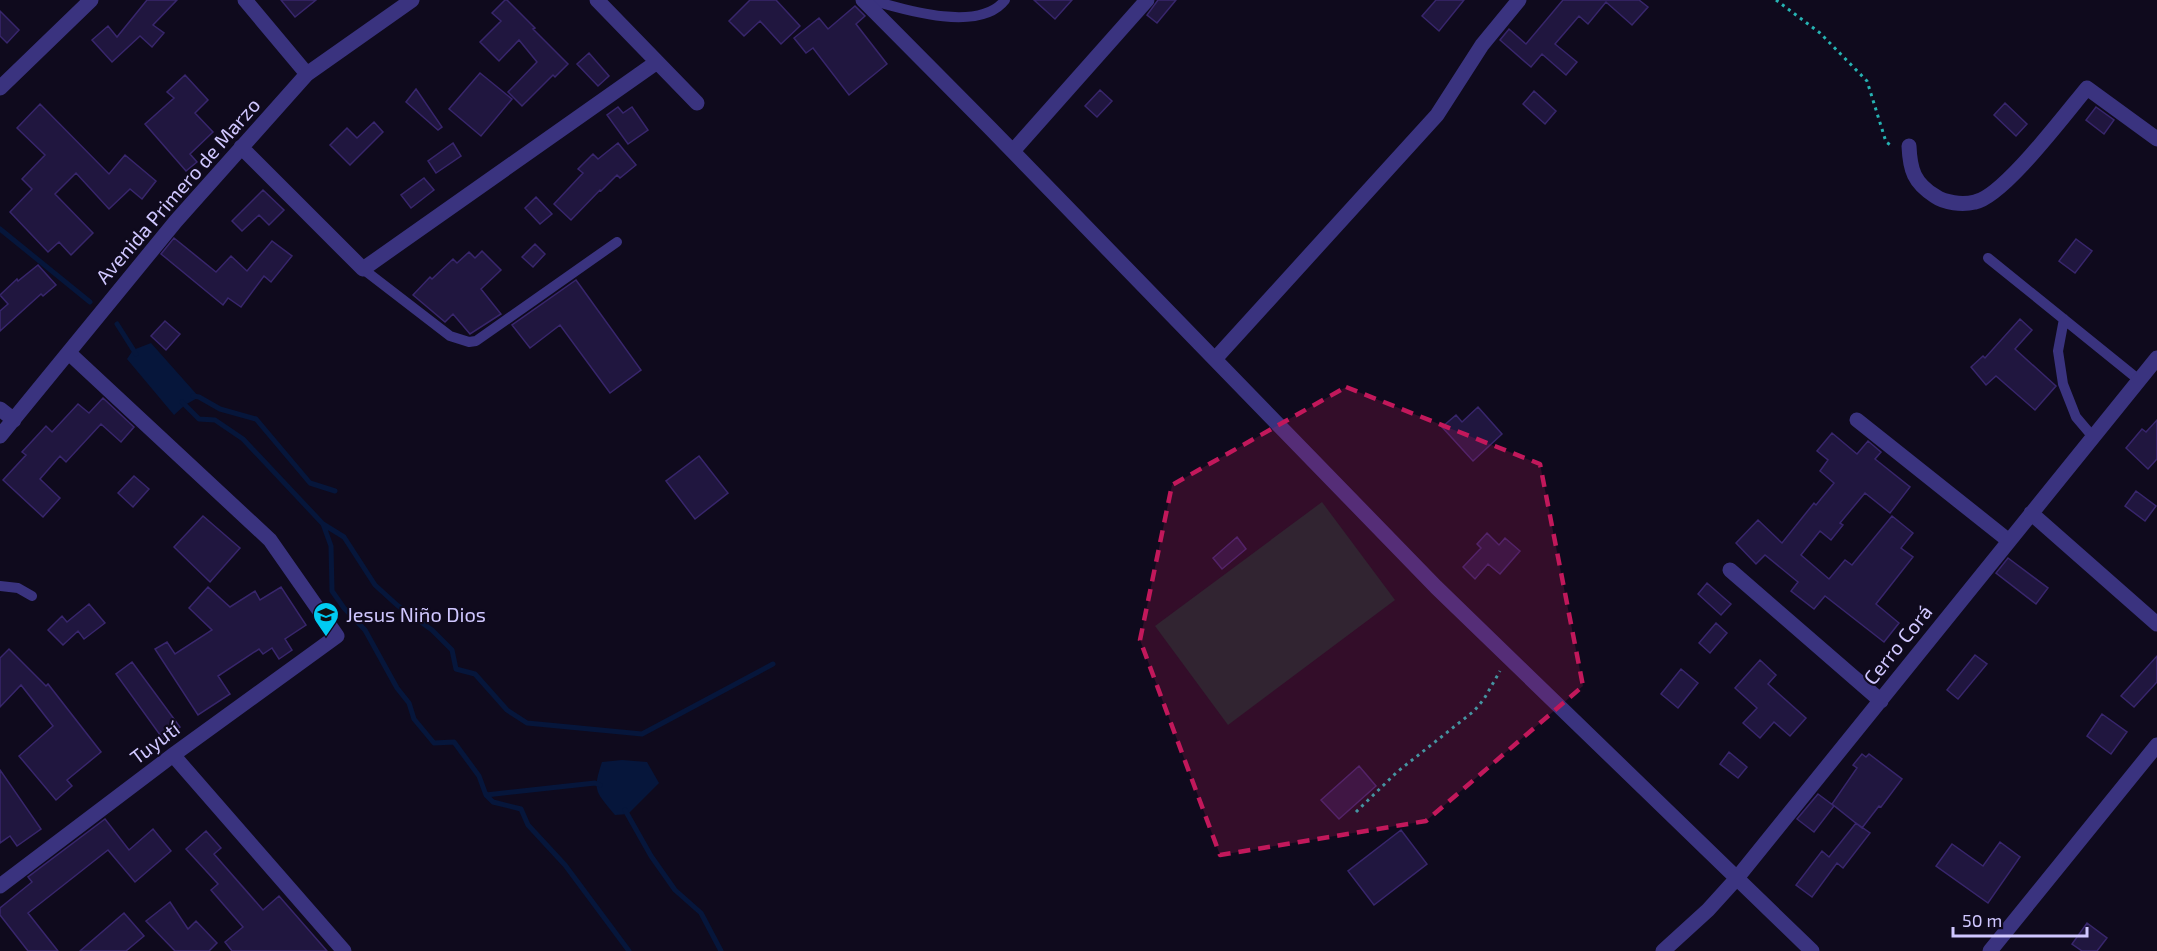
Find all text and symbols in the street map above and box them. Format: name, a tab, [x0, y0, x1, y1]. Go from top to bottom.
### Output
street label: Avenida Primero de Marzo	[90, 93, 264, 288]
school or university icon: Jesus Niño Dios	[311, 600, 341, 638]
street label: Cerro Corá	[1858, 600, 1937, 689]
place label: Jesus Niño Dios	[346, 602, 486, 626]
street label: Tuyutí	[125, 715, 185, 769]
scale bar	[1953, 900, 2086, 938]
text: 50 m	[1962, 909, 2002, 931]

